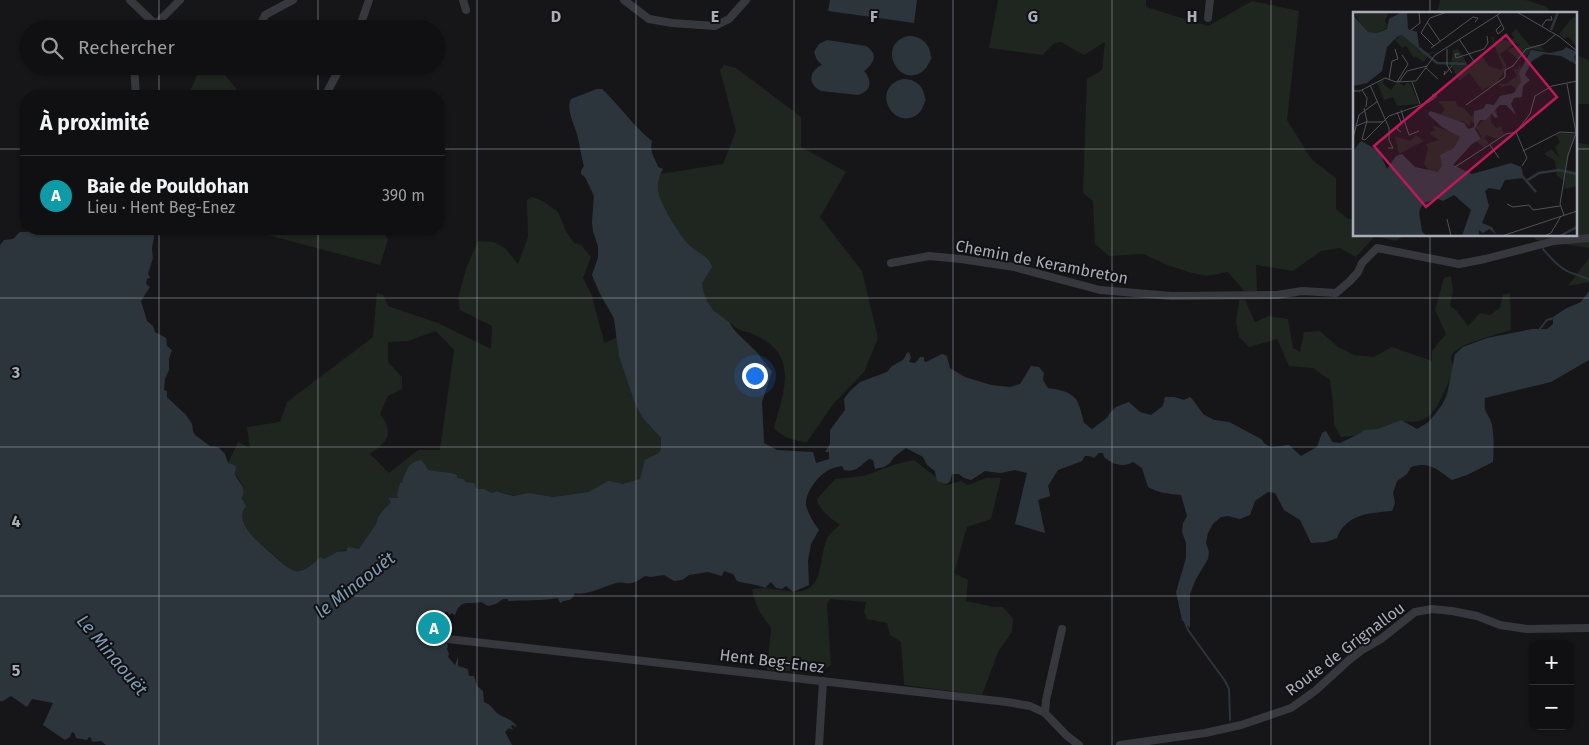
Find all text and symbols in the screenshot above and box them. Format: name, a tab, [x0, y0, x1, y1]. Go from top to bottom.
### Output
text: D	[551, 7, 561, 26]
text: E	[711, 7, 719, 26]
text: F	[870, 7, 878, 26]
text: G	[1028, 7, 1038, 26]
text: H	[1187, 7, 1197, 26]
inset map	[1353, 12, 1576, 236]
search box	[20, 20, 445, 75]
icon: search	[38, 34, 66, 62]
text: Rechercher	[78, 36, 175, 59]
text: À proximité	[40, 110, 149, 136]
text: Baie de Pouldohan	[87, 175, 249, 198]
text: A	[51, 186, 61, 205]
text: 390 m	[382, 186, 425, 205]
text: Lieu · Hent Beg-Enez	[87, 198, 235, 217]
street label: Chemin de Kerambreton	[954, 236, 1130, 288]
text: 3	[11, 363, 20, 382]
your location	[742, 363, 768, 389]
text: 4	[11, 512, 21, 531]
water label: le Minaouët	[311, 547, 400, 623]
street label: Route de Grignallou	[1282, 598, 1408, 700]
pin: A	[418, 609, 450, 647]
water label: Le Minaouët	[72, 610, 152, 700]
map controls	[1529, 640, 1574, 730]
button: +	[1529, 640, 1574, 685]
street label: Hent Beg-Enez	[719, 645, 825, 677]
text: 5	[12, 661, 21, 680]
button: −	[1529, 685, 1574, 730]

